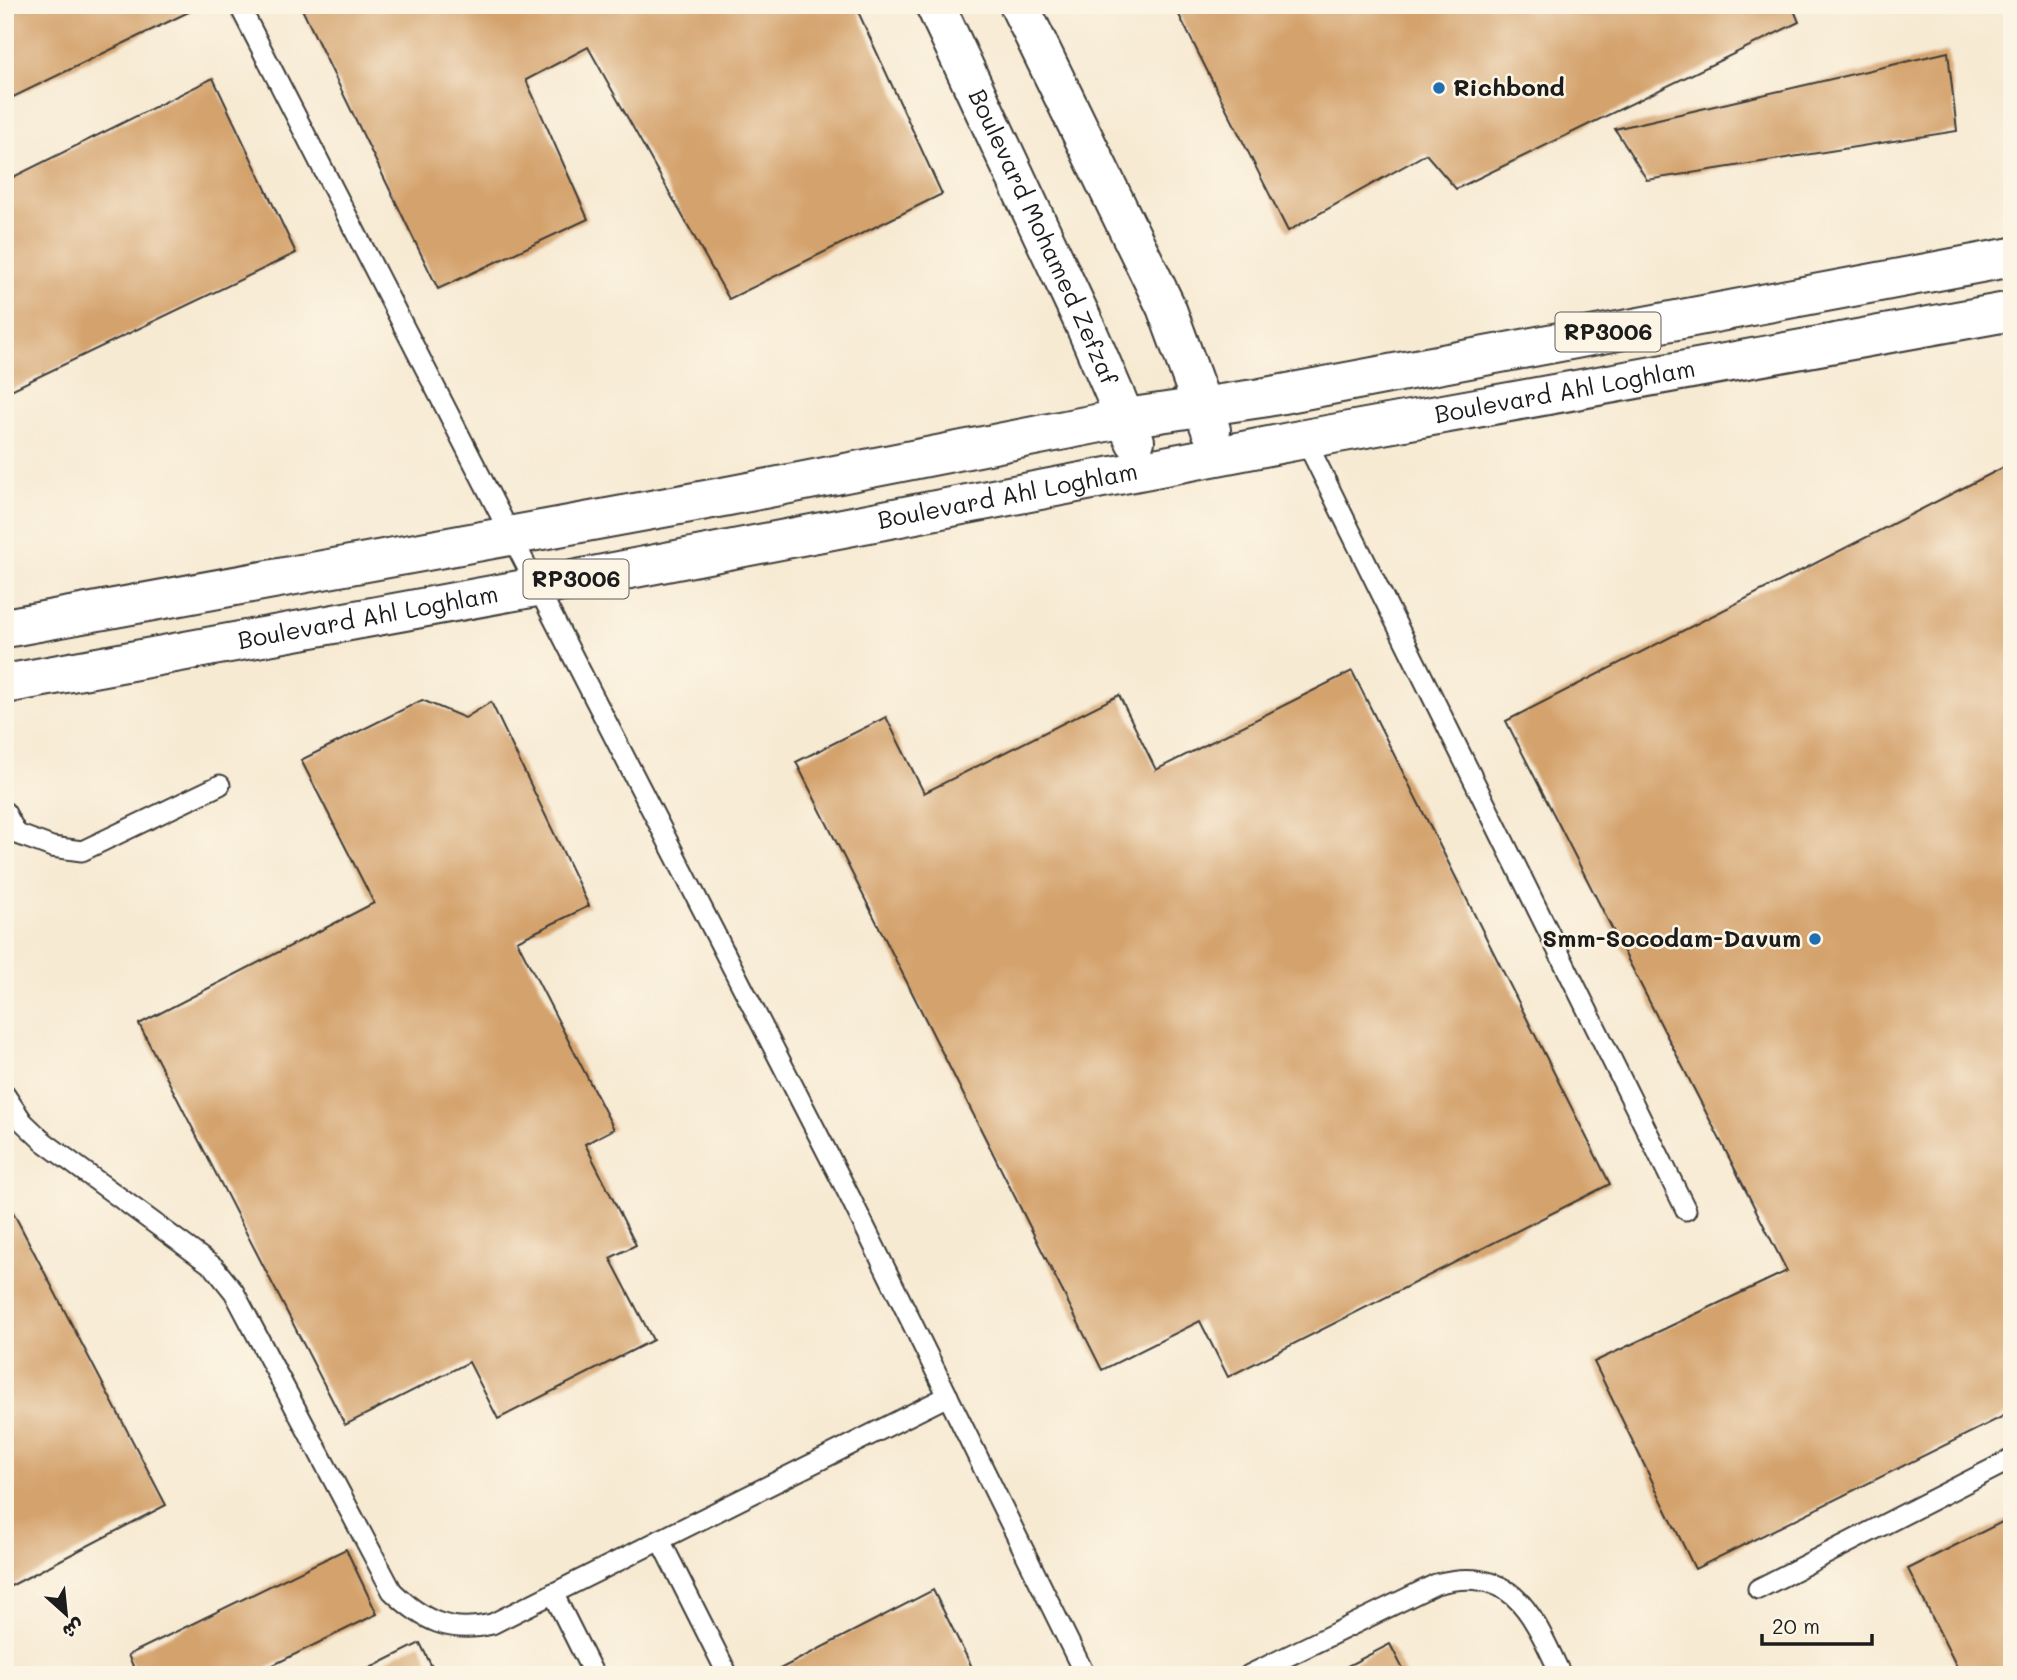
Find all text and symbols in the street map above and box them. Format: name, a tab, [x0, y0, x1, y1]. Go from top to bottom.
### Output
place label: Richbond	[1453, 71, 1565, 102]
marker: Richbond	[1431, 80, 1447, 96]
street label: Boulevard Mohamed Zefzaf	[962, 84, 1126, 390]
road number: RP3006	[1556, 312, 1660, 352]
street label: Boulevard Ahl Loghlam	[1432, 352, 1697, 429]
street label: Boulevard Ahl Loghlam	[875, 455, 1140, 535]
road number: RP3006	[524, 559, 628, 598]
street label: Boulevard Ahl Loghlam	[235, 577, 500, 655]
place label: Smm-Socodam-Davum	[1542, 922, 1801, 953]
marker: Smm-Socodam-Davum	[1807, 931, 1823, 947]
north arrow	[32, 1578, 102, 1648]
scale bar	[1762, 1603, 1872, 1647]
text: 20 m	[1772, 1612, 1820, 1639]
text: ش	[59, 1614, 89, 1646]

